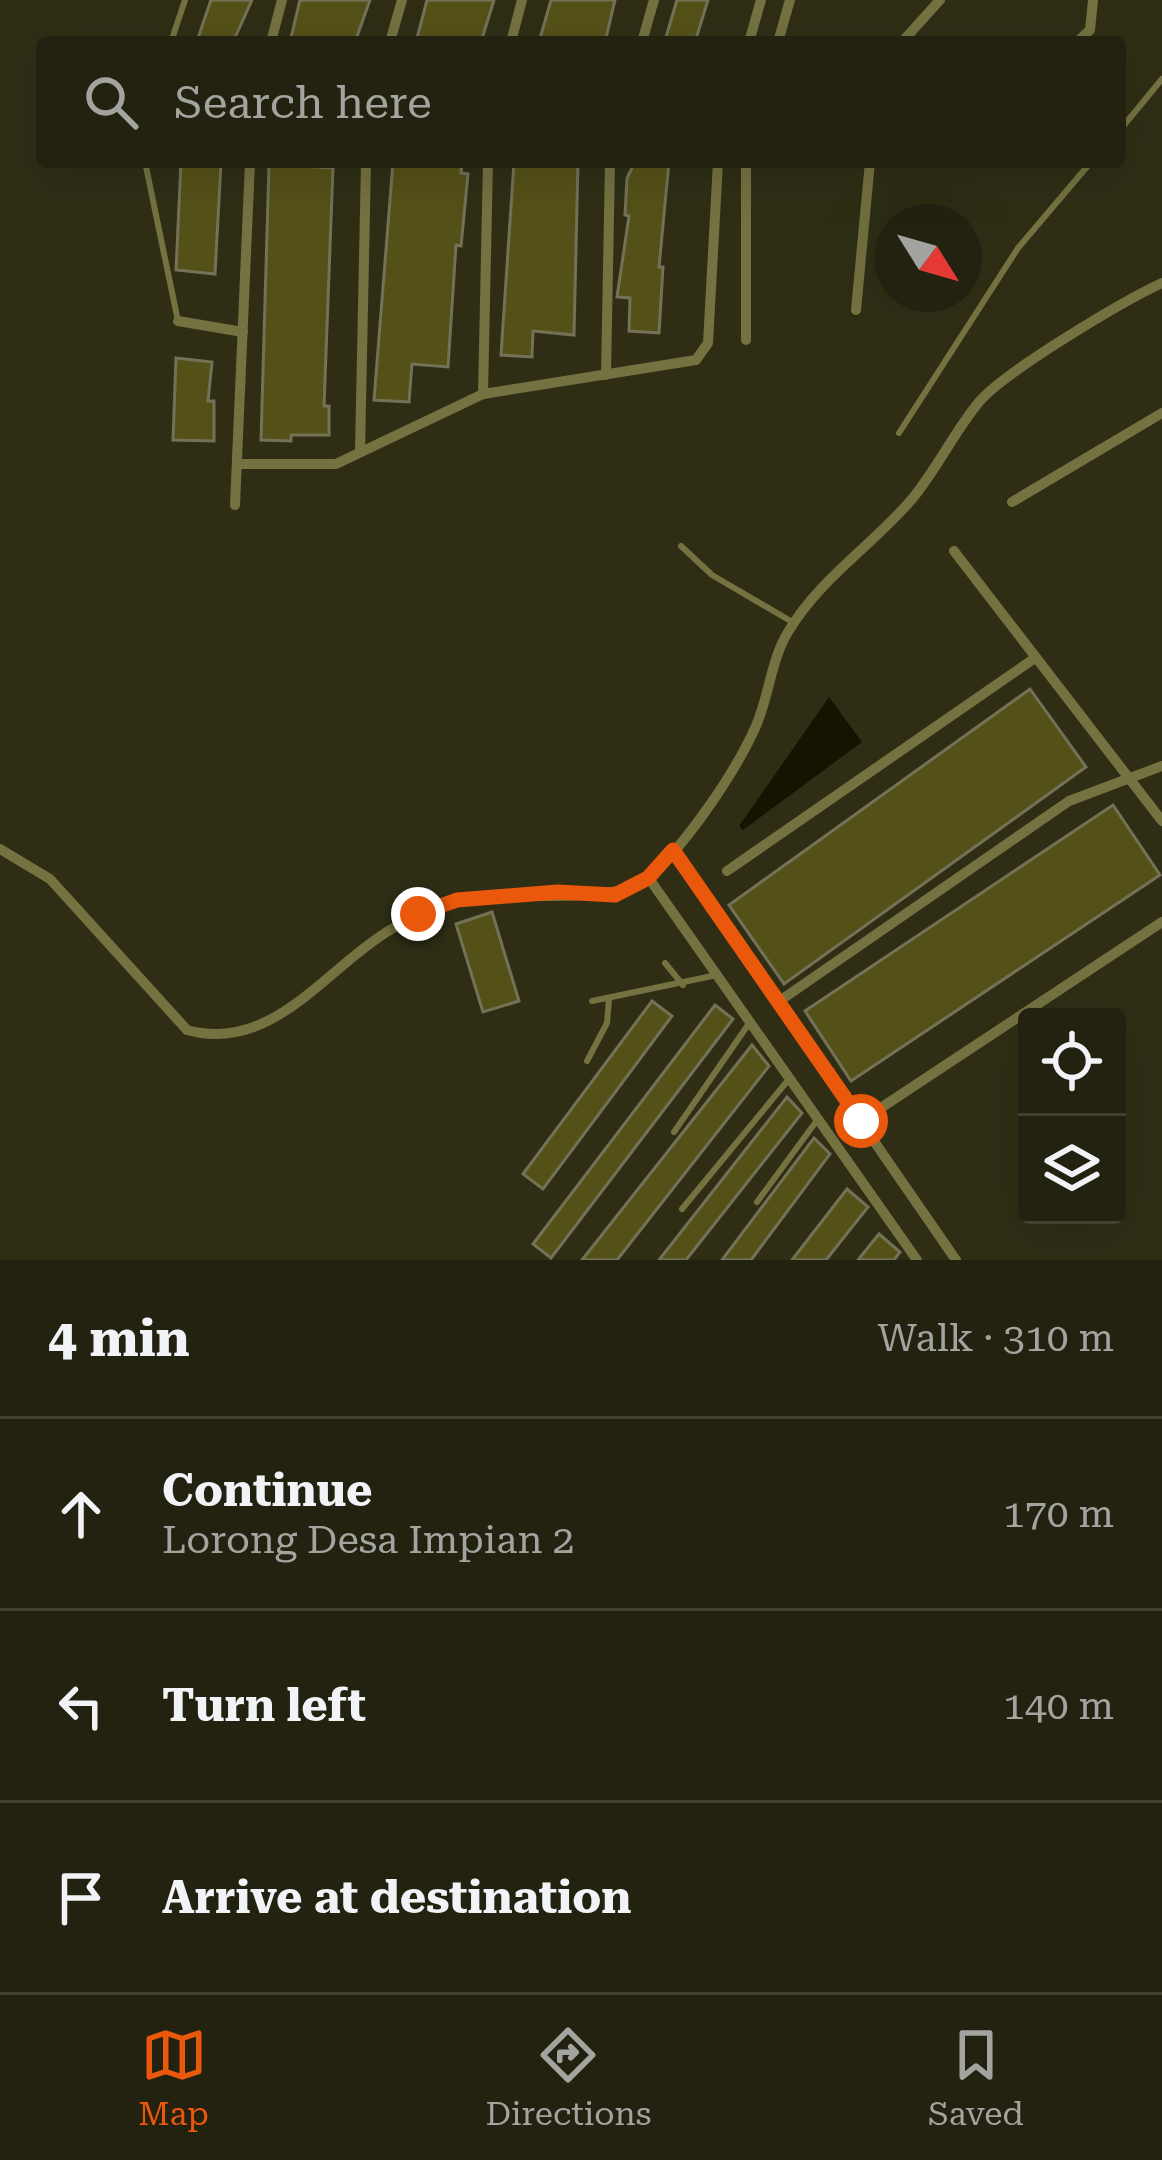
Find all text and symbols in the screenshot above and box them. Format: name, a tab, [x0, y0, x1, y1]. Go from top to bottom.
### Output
search box	[36, 36, 1126, 168]
icon: search	[78, 69, 144, 135]
text: Search here	[174, 76, 432, 129]
north arrow	[874, 204, 982, 312]
route end	[391, 887, 445, 941]
map controls	[1018, 1008, 1126, 1224]
button: locate	[1018, 1008, 1126, 1116]
route start	[834, 1094, 888, 1148]
button: layers	[1018, 1116, 1126, 1224]
text: 4 min	[48, 1309, 190, 1368]
text: Walk · 310 m	[878, 1315, 1114, 1361]
text: Continue	[162, 1464, 373, 1517]
icon: ahead	[48, 1481, 114, 1547]
text: 170 m	[1003, 1491, 1114, 1537]
text: Lorong Desa Impian 2	[162, 1517, 574, 1563]
icon: left	[48, 1673, 114, 1739]
text: Turn left	[162, 1679, 366, 1732]
text: 140 m	[1003, 1683, 1114, 1729]
icon: arrive	[48, 1865, 114, 1931]
text: Arrive at destination	[162, 1871, 631, 1924]
tab: Map	[138, 2022, 209, 2133]
tab: Directions	[485, 2022, 651, 2133]
tab: Saved	[928, 2022, 1024, 2133]

